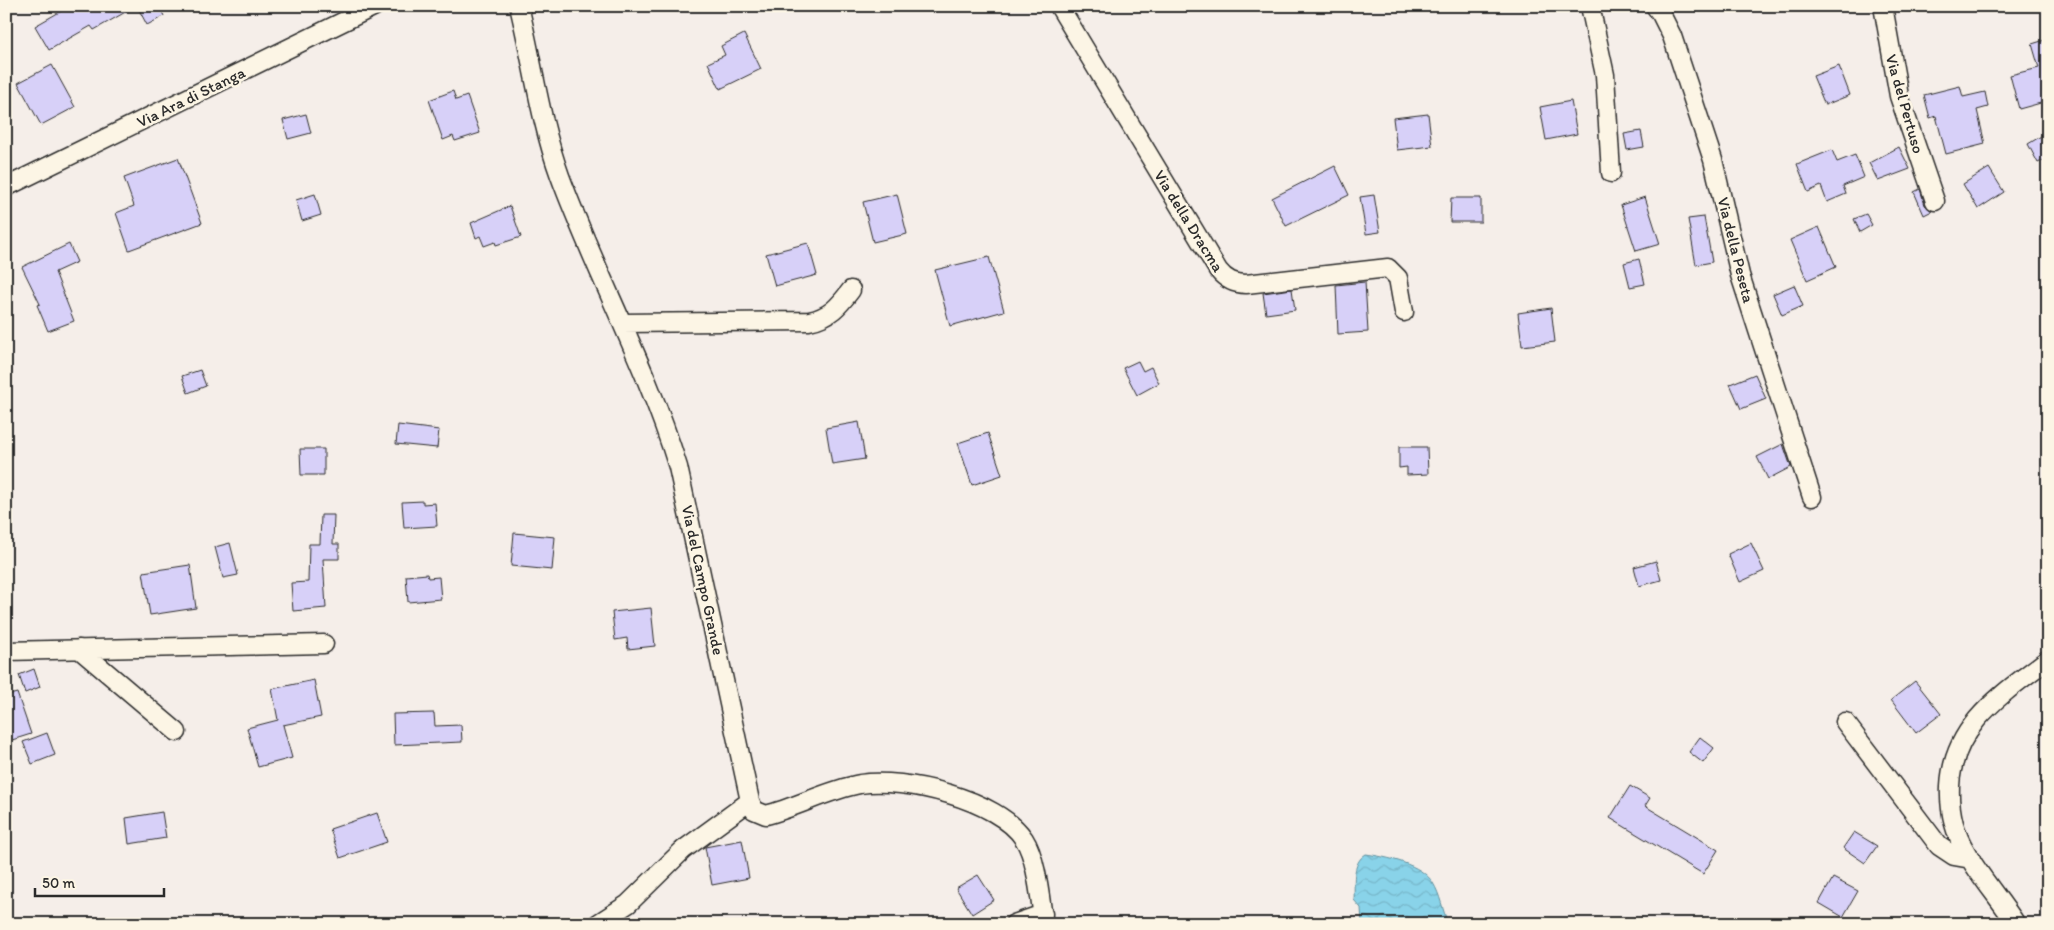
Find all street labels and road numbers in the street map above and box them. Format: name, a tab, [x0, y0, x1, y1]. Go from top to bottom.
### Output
street label: Via del Pertuso	[1882, 52, 1928, 156]
street label: Via Ara di Stanga	[134, 62, 249, 131]
street label: Via della Dracma	[1150, 167, 1228, 276]
street label: Via della Peseta	[1714, 195, 1758, 306]
street label: Via del Campo Grande	[678, 503, 728, 657]

